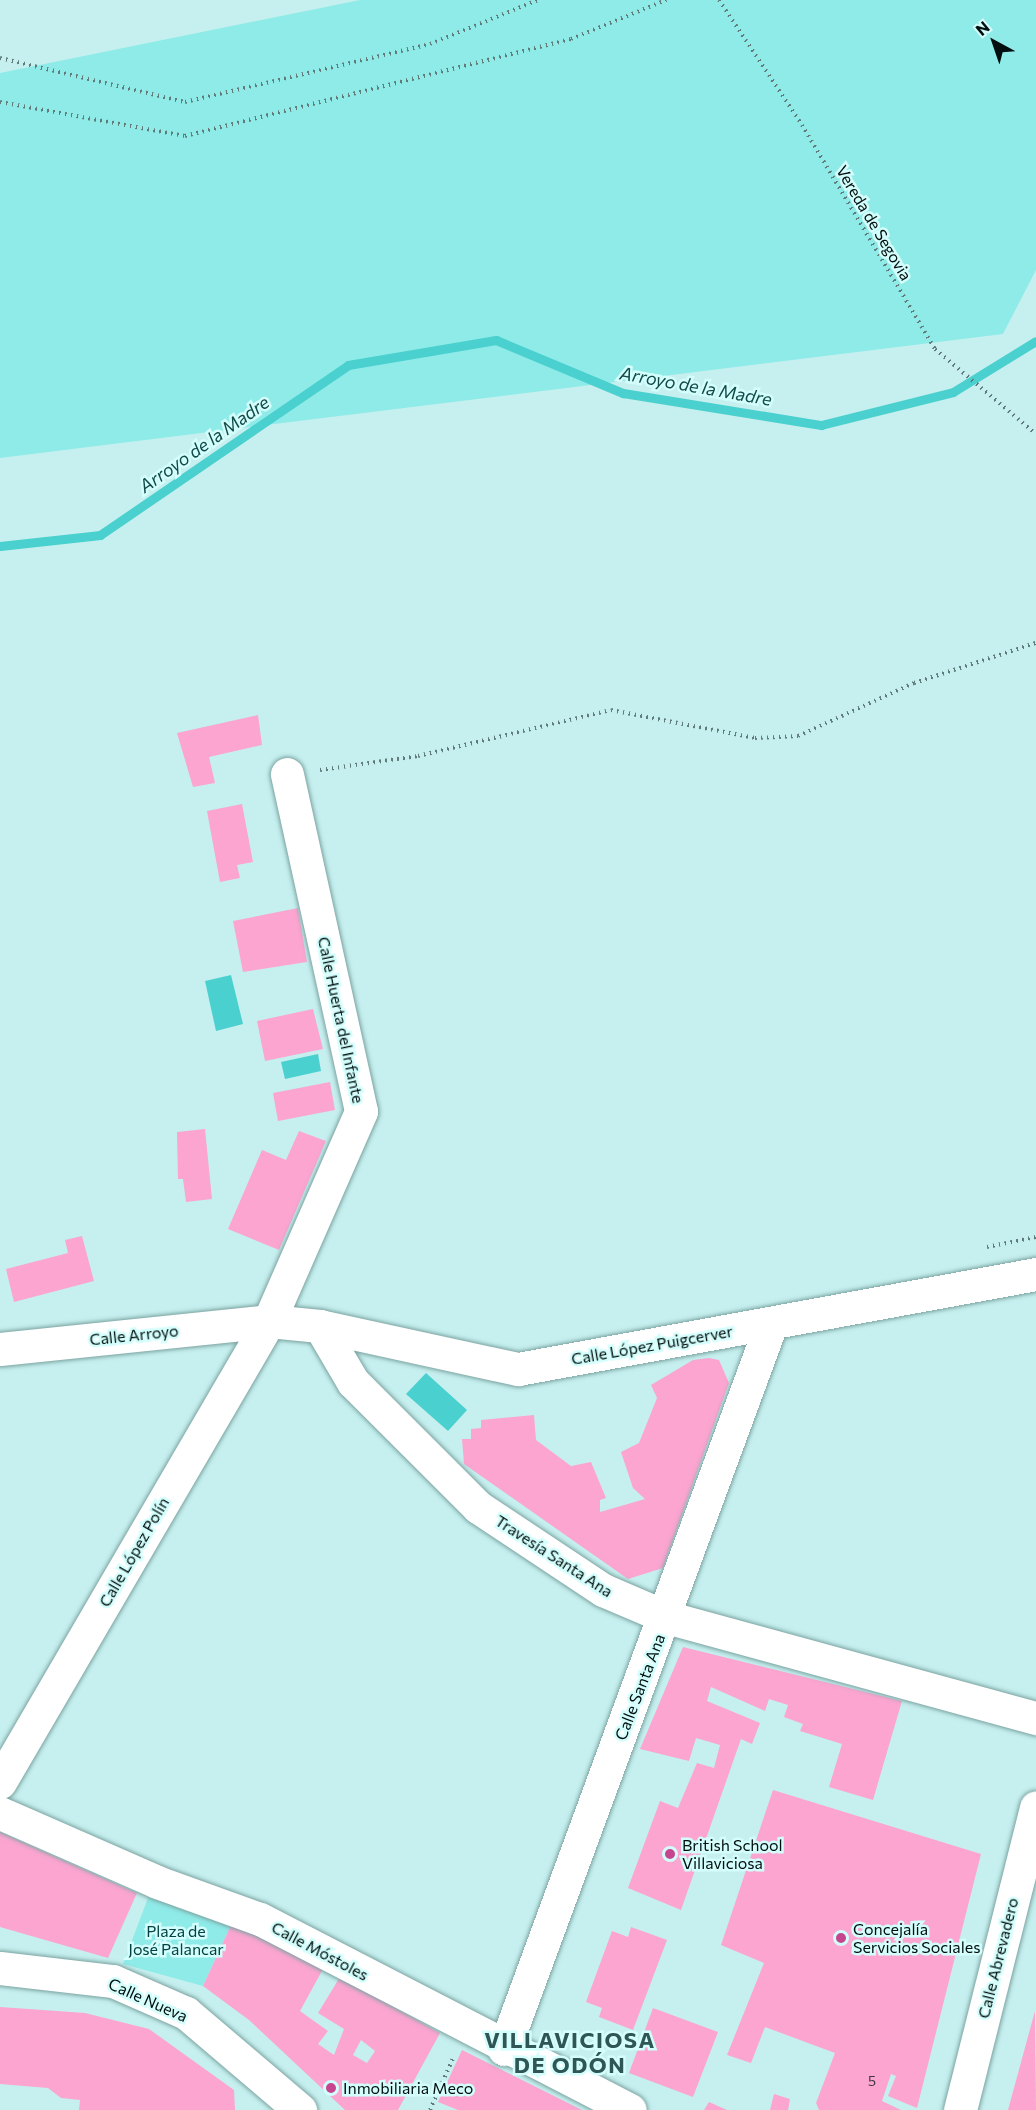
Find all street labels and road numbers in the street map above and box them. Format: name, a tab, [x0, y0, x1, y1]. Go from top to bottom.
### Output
street label: Vereda de Segovia	[832, 162, 916, 284]
street label: Calle Huerta del Infante	[314, 935, 368, 1105]
street label: Calle Arroyo	[89, 1321, 179, 1349]
street label: Calle López Puigcerver	[570, 1321, 734, 1369]
street label: Calle López Polín	[95, 1494, 173, 1610]
street label: Travesía Santa Ana	[492, 1511, 616, 1601]
street label: Calle Santa Ana	[611, 1631, 669, 1743]
street label: Calle Abrevadero	[974, 1896, 1022, 2020]
street label: Calle Móstoles	[268, 1917, 372, 1985]
street label: Calle Nueva	[105, 1974, 191, 2026]

